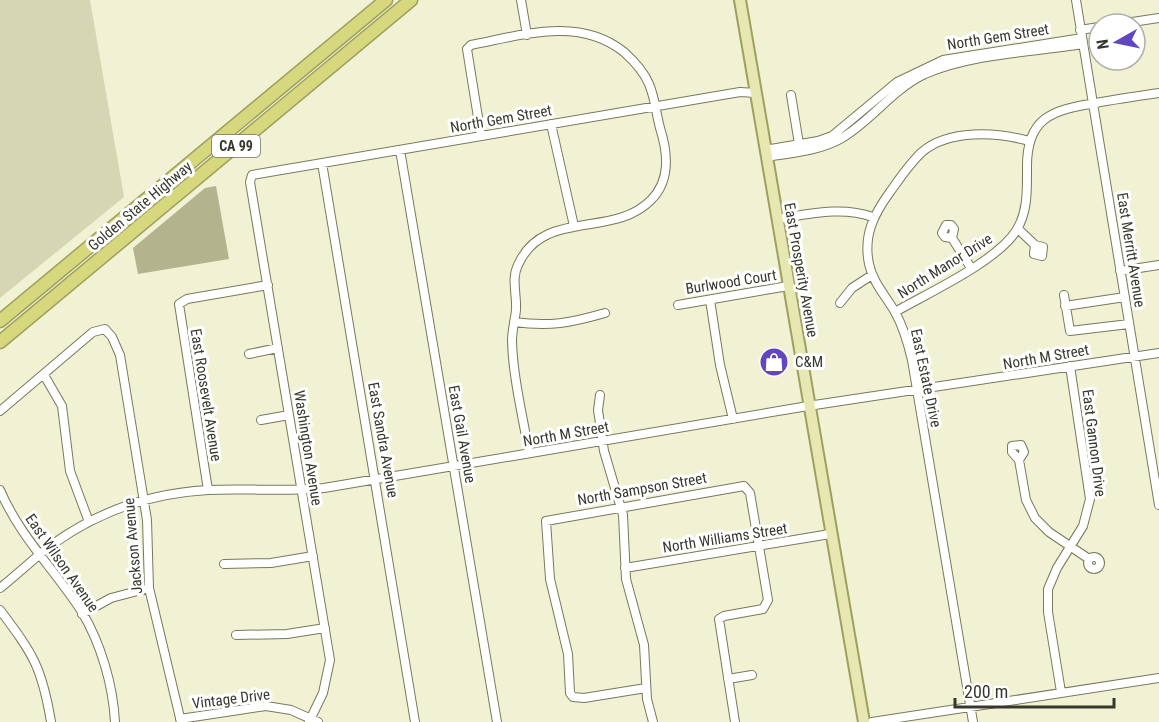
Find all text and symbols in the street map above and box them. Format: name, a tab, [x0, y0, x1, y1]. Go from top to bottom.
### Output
north arrow	[1087, 12, 1147, 72]
street label: North Gem Street	[946, 20, 1050, 54]
text: N	[1093, 38, 1113, 51]
street label: North Gem Street	[449, 101, 553, 137]
road number: CA 99	[212, 135, 260, 157]
street label: Golden State Highway	[84, 157, 196, 255]
street label: East Merritt Avenue	[1113, 191, 1149, 309]
street label: East Prosperity Avenue	[780, 201, 822, 339]
street label: North Manor Drive	[894, 230, 996, 302]
street label: Burlwood Court	[684, 266, 778, 298]
street label: East Roosevelt Avenue	[187, 327, 225, 463]
street label: East Estate Drive	[907, 327, 945, 429]
street label: North M Street	[1002, 341, 1090, 373]
shop icon: C&M	[758, 346, 790, 378]
place label: C&M	[795, 353, 823, 371]
street label: East Sandra Avenue	[364, 381, 402, 499]
street label: East Gail Avenue	[445, 384, 479, 484]
street label: East Gannon Drive	[1078, 388, 1110, 498]
street label: Washington Avenue	[290, 389, 326, 507]
street label: North M Street	[522, 418, 610, 450]
street label: North Sampson Street	[576, 469, 708, 509]
street label: Jackson Avenue	[120, 497, 146, 595]
street label: East Wilson Avenue	[21, 510, 103, 616]
street label: North Williams Street	[661, 519, 789, 557]
scale bar	[955, 671, 1114, 709]
text: 200 m	[964, 681, 1008, 702]
street label: Vintage Drive	[191, 685, 271, 713]

